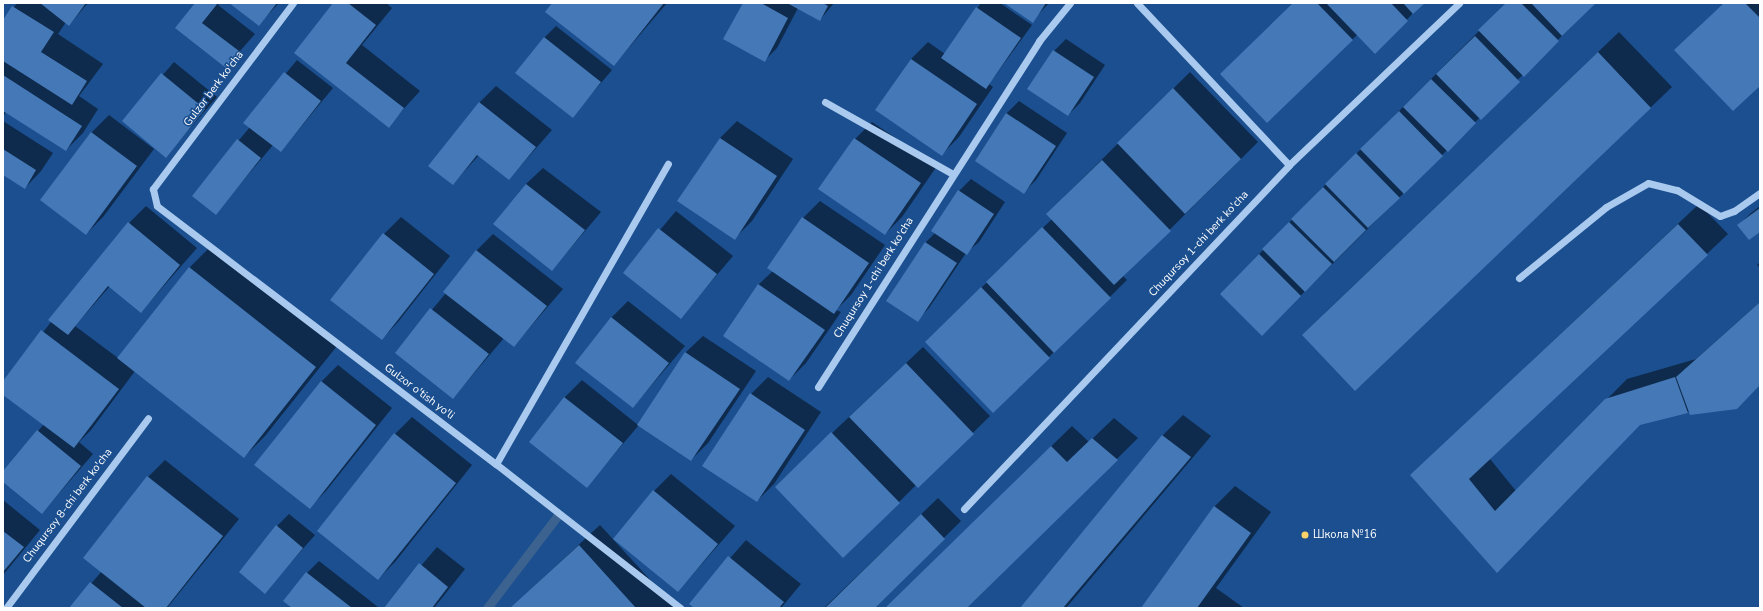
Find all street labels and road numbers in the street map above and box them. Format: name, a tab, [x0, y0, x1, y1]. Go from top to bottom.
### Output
street label: Gulzor berk ko'cha	[181, 49, 247, 129]
street label: Chuqursoy 1-chi berk ko'cha	[1146, 188, 1252, 300]
street label: Chuqursoy 1-chi berk ko'cha	[831, 215, 917, 341]
street label: Gulzor o'tish yo'li	[381, 361, 457, 423]
street label: Chuqursoy 8-chi berk ko'cha	[21, 446, 115, 566]

